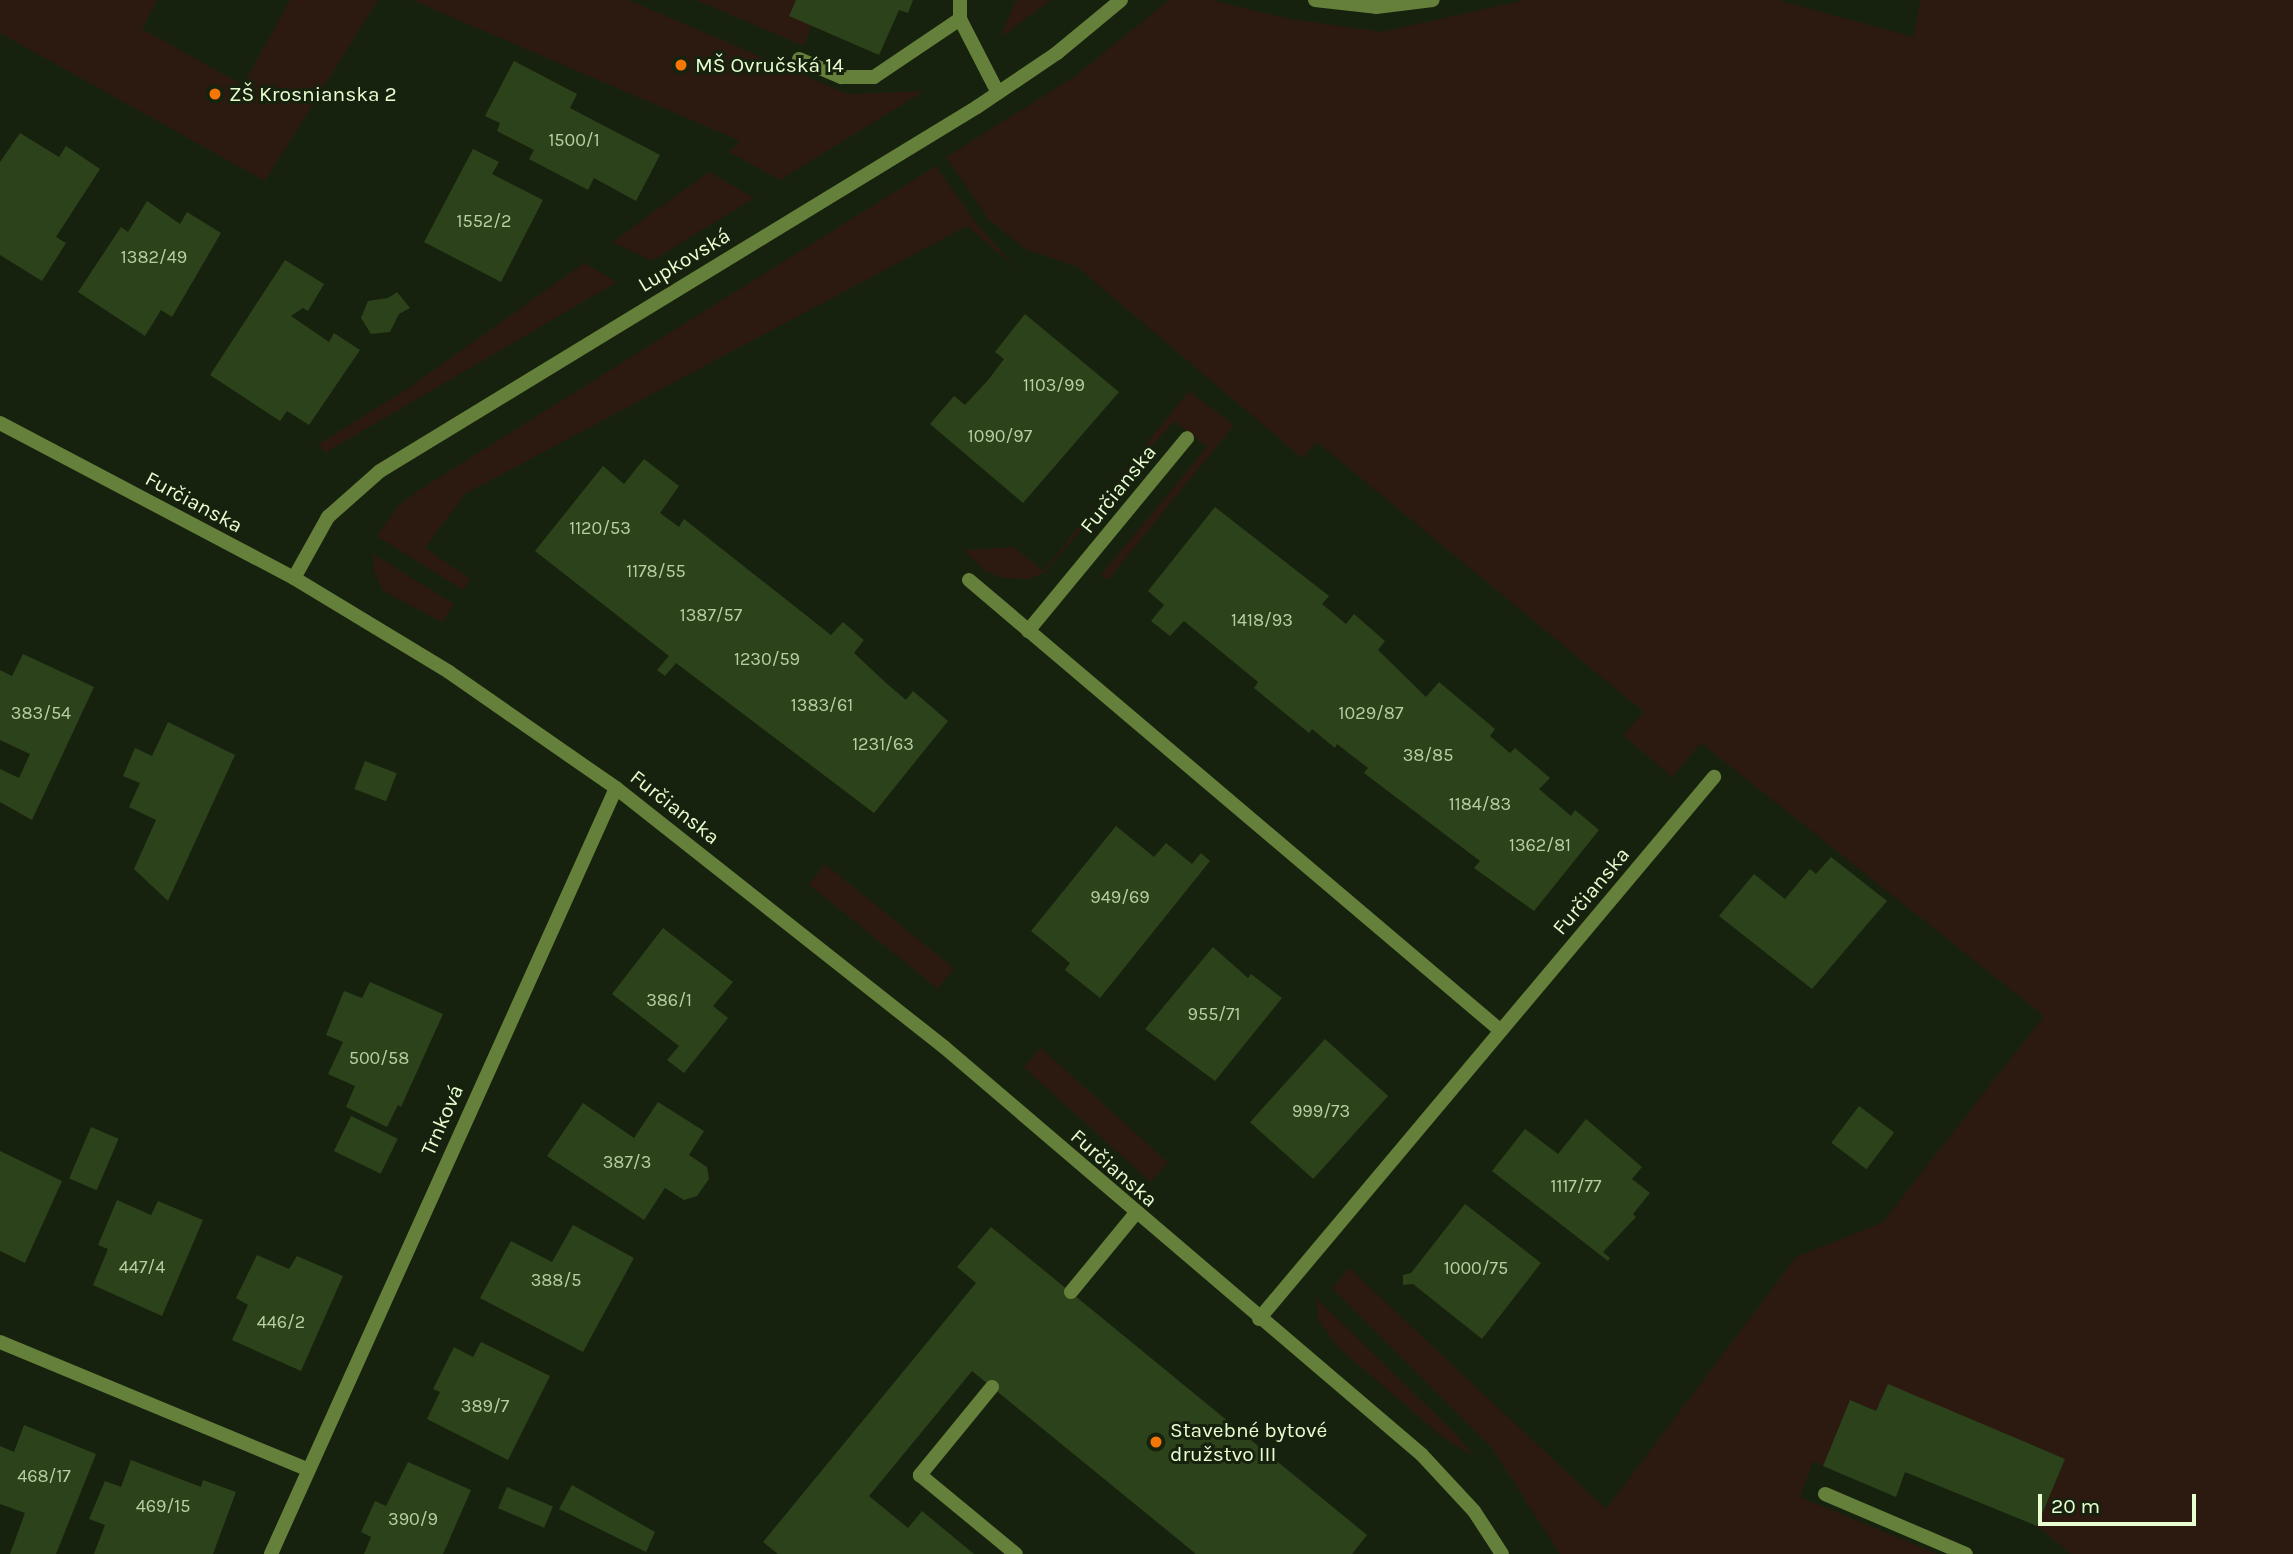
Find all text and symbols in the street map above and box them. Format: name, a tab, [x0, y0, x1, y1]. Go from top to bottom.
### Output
place label: MŠ Ovručská 14	[695, 52, 844, 78]
marker: MŠ Ovručská 14	[673, 57, 689, 73]
place label: ZŠ Krosnianska 2	[229, 81, 397, 107]
marker: ZŠ Krosnianska 2	[207, 86, 223, 102]
house number: 1500/1	[548, 129, 600, 151]
house number: 1552/2	[457, 210, 511, 232]
street label: Lupkovská	[633, 223, 735, 297]
house number: 1382/49	[121, 246, 187, 268]
house number: 1103/99	[1023, 374, 1085, 396]
house number: 1090/97	[968, 425, 1032, 447]
street label: Furčianska	[1075, 440, 1161, 538]
street label: Furčianska	[141, 466, 247, 538]
house number: 1120/53	[569, 517, 631, 539]
house number: 1178/55	[626, 560, 686, 582]
house number: 1387/57	[680, 604, 742, 626]
house number: 1418/93	[1231, 609, 1293, 631]
house number: 1230/59	[734, 648, 800, 670]
house number: 1383/61	[791, 694, 853, 716]
house number: 383/54	[11, 702, 71, 724]
house number: 1029/87	[1339, 702, 1403, 724]
house number: 1231/63	[852, 733, 914, 755]
house number: 38/85	[1403, 744, 1453, 766]
street label: Furčianska	[625, 764, 725, 850]
house number: 1184/83	[1449, 793, 1511, 815]
house number: 1362/81	[1509, 834, 1571, 856]
street label: Furčianska	[1547, 842, 1635, 940]
house number: 949/69	[1090, 886, 1150, 908]
house number: 386/1	[646, 989, 692, 1011]
house number: 955/71	[1188, 1003, 1240, 1025]
house number: 500/58	[349, 1047, 409, 1069]
street label: Trnková	[415, 1081, 469, 1159]
house number: 999/73	[1292, 1100, 1350, 1122]
street label: Furčianska	[1066, 1124, 1162, 1212]
house number: 387/3	[603, 1151, 651, 1173]
house number: 1117/77	[1551, 1175, 1601, 1197]
house number: 447/4	[119, 1256, 165, 1278]
house number: 1000/75	[1444, 1257, 1508, 1279]
house number: 388/5	[531, 1269, 581, 1291]
house number: 446/2	[257, 1311, 305, 1333]
house number: 389/7	[461, 1395, 509, 1417]
place label: Stavebné bytové družstvo III	[1170, 1417, 1327, 1467]
marker: Stavebné bytové družstvo III	[1148, 1434, 1164, 1450]
house number: 468/17	[17, 1465, 71, 1487]
scale bar	[2041, 1480, 2198, 1524]
text: 20 m	[2051, 1494, 2100, 1518]
house number: 469/15	[136, 1495, 190, 1517]
house number: 390/9	[388, 1508, 438, 1530]

